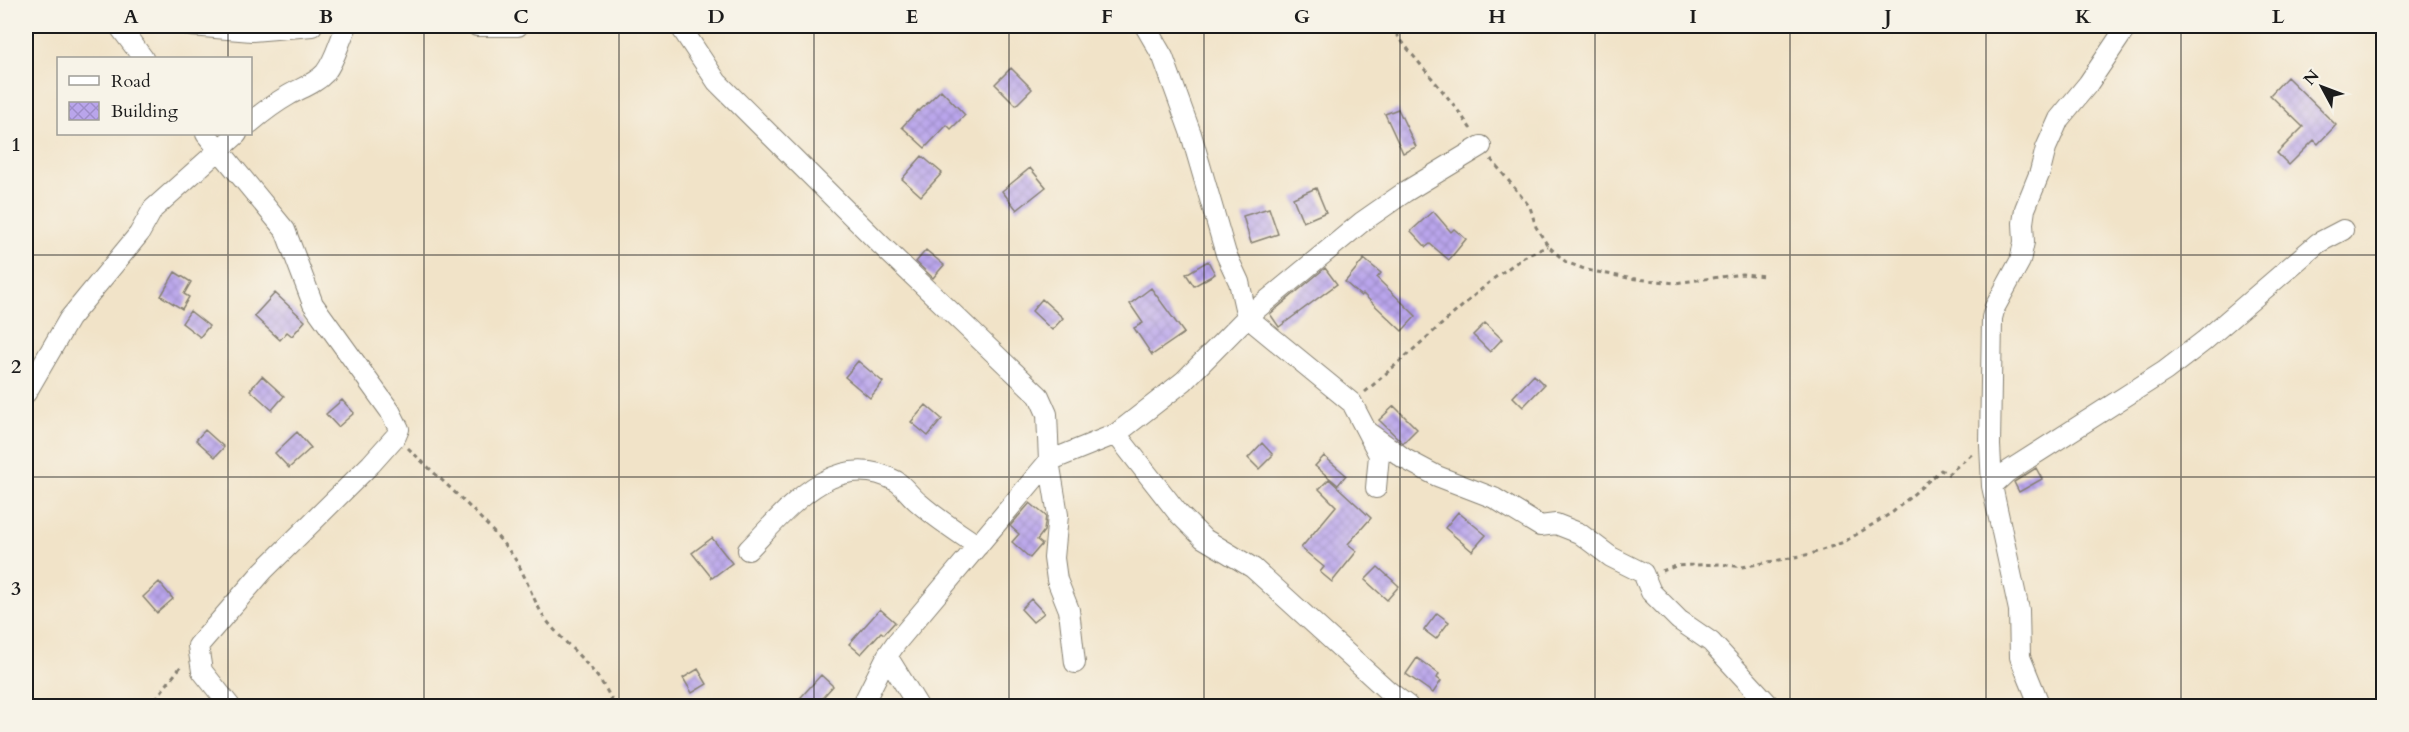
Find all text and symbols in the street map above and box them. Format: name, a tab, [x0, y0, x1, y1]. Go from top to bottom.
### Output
text: A	[123, 3, 139, 30]
text: B	[319, 3, 333, 30]
text: C	[513, 3, 529, 30]
text: D	[707, 3, 725, 30]
text: E	[906, 3, 918, 30]
text: F	[1101, 3, 1113, 30]
text: G	[1294, 3, 1310, 30]
text: H	[1488, 3, 1506, 30]
text: I	[1689, 3, 1697, 30]
text: J	[1881, 3, 1892, 30]
text: K	[2075, 3, 2092, 30]
text: L	[2272, 3, 2285, 30]
legend	[57, 57, 252, 135]
north arrow	[2292, 57, 2352, 117]
text: N	[2299, 65, 2324, 90]
text: Road	[111, 69, 151, 94]
text: Building	[111, 99, 179, 124]
text: 1	[11, 131, 21, 158]
text: 2	[11, 353, 21, 380]
text: 3	[11, 575, 21, 602]

